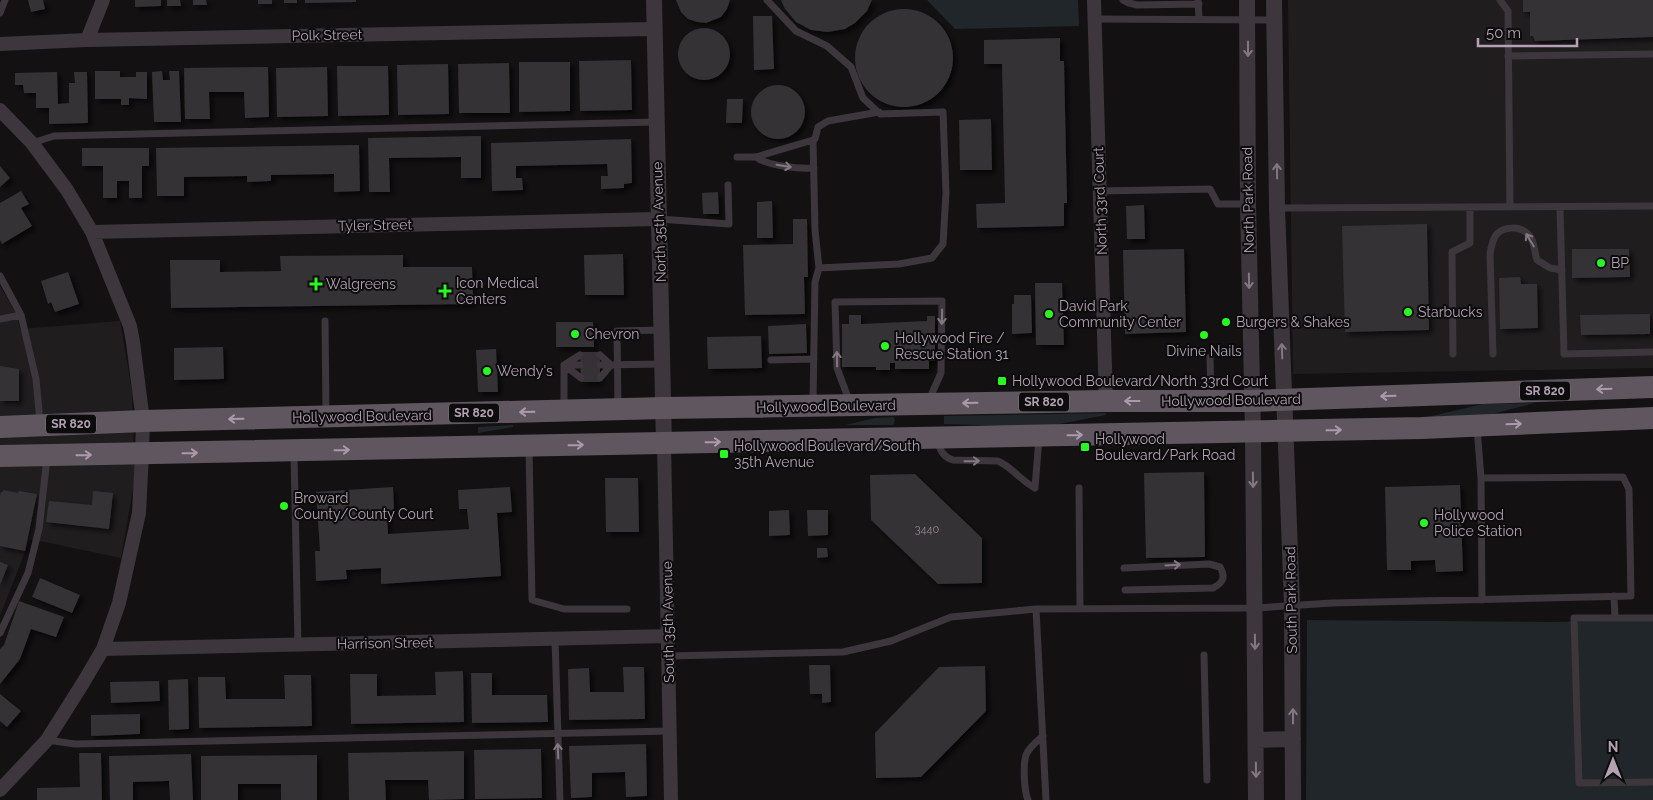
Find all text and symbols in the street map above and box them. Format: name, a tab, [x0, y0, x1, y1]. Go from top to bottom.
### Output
scale bar	[1478, 15, 1577, 47]
text: 50 m	[1486, 24, 1521, 42]
street label: Polk Street	[292, 26, 363, 44]
one-way arrow	[1243, 40, 1253, 56]
street label: North 33rd Court	[1090, 146, 1110, 255]
street label: North Park Road	[1239, 147, 1257, 253]
street label: North 35th Avenue	[649, 161, 669, 283]
one-way arrow	[776, 161, 792, 171]
one-way arrow	[1272, 164, 1281, 180]
street label: Tyler Street	[338, 216, 412, 234]
one-way arrow	[1524, 233, 1535, 247]
place label: BP	[1611, 255, 1629, 271]
marker: BP	[1595, 257, 1607, 269]
one-way arrow	[1244, 272, 1254, 289]
place label: Icon Medical Centers	[456, 275, 538, 307]
place label: Walgreens	[326, 276, 396, 292]
marker: Walgreens	[310, 278, 322, 290]
marker: Icon Medical Centers	[438, 284, 452, 298]
place label: David Park Community Center	[1059, 298, 1181, 330]
place label: Starbucks	[1418, 304, 1483, 320]
marker: Starbucks	[1402, 306, 1414, 318]
one-way arrow	[937, 308, 947, 325]
marker: David Park Community Center	[1043, 308, 1055, 320]
place label: Burgers & Shakes	[1236, 314, 1350, 330]
marker: Burgers & Shakes	[1220, 316, 1232, 328]
place label: Chevron	[585, 326, 639, 342]
marker: Chevron	[569, 328, 581, 340]
marker: Divine Nails	[1198, 329, 1210, 341]
place label: Hollywood Fire / Rescue Station 31	[895, 330, 1009, 362]
marker: Hollywood Fire / Rescue Station 31	[879, 340, 891, 352]
place label: Divine Nails	[1166, 343, 1242, 359]
one-way arrow	[1277, 343, 1287, 360]
one-way arrow	[832, 351, 842, 368]
place label: Wendy's	[497, 363, 553, 379]
marker: Wendy's	[481, 365, 493, 377]
place label: Hollywood Boulevard/North 33rd Court	[1012, 373, 1269, 389]
marker: Hollywood Boulevard/North 33rd Court	[996, 375, 1008, 387]
road number: SR 820	[1520, 382, 1570, 401]
one-way arrow	[1597, 384, 1613, 394]
street label: Hollywood Boulevard	[1161, 391, 1301, 409]
road number: SR 820	[1019, 392, 1069, 412]
one-way arrow	[1380, 392, 1396, 401]
one-way arrow	[1125, 396, 1141, 406]
street label: Hollywood Boulevard	[756, 397, 896, 415]
one-way arrow	[962, 398, 978, 408]
road number: SR 820	[449, 403, 499, 422]
street label: Hollywood Boulevard	[292, 407, 432, 425]
one-way arrow	[520, 407, 536, 416]
road number: SR 820	[46, 414, 96, 434]
one-way arrow	[228, 414, 244, 424]
one-way arrow	[1506, 419, 1522, 429]
one-way arrow	[1326, 425, 1342, 434]
one-way arrow	[1067, 430, 1083, 439]
place label: Hollywood Boulevard/Park Road	[1095, 431, 1235, 463]
one-way arrow	[704, 437, 721, 447]
place label: Hollywood Boulevard/South 35th Avenue	[734, 438, 920, 470]
one-way arrow	[568, 440, 584, 450]
marker: Hollywood Boulevard/Park Road	[1079, 441, 1091, 453]
one-way arrow	[334, 445, 350, 455]
one-way arrow	[182, 448, 198, 458]
marker: Hollywood Boulevard/South 35th Avenue	[718, 448, 730, 460]
one-way arrow	[75, 450, 91, 460]
one-way arrow	[963, 456, 979, 465]
one-way arrow	[1248, 471, 1258, 487]
place label: Broward County/County Court	[294, 490, 434, 522]
marker: Broward County/County Court	[278, 500, 290, 512]
place label: Hollywood Police Station	[1434, 507, 1522, 539]
marker: Hollywood Police Station	[1418, 517, 1430, 529]
house number: 3440	[915, 523, 940, 536]
street label: South Park Road	[1282, 546, 1300, 654]
street label: South 35th Avenue	[659, 561, 677, 683]
one-way arrow	[1165, 561, 1181, 570]
street label: Harrison Street	[337, 634, 434, 652]
one-way arrow	[1250, 634, 1260, 650]
one-way arrow	[1288, 708, 1298, 724]
north arrow	[1588, 735, 1638, 785]
text: N	[1608, 739, 1618, 755]
one-way arrow	[554, 744, 563, 760]
one-way arrow	[1251, 762, 1261, 778]

